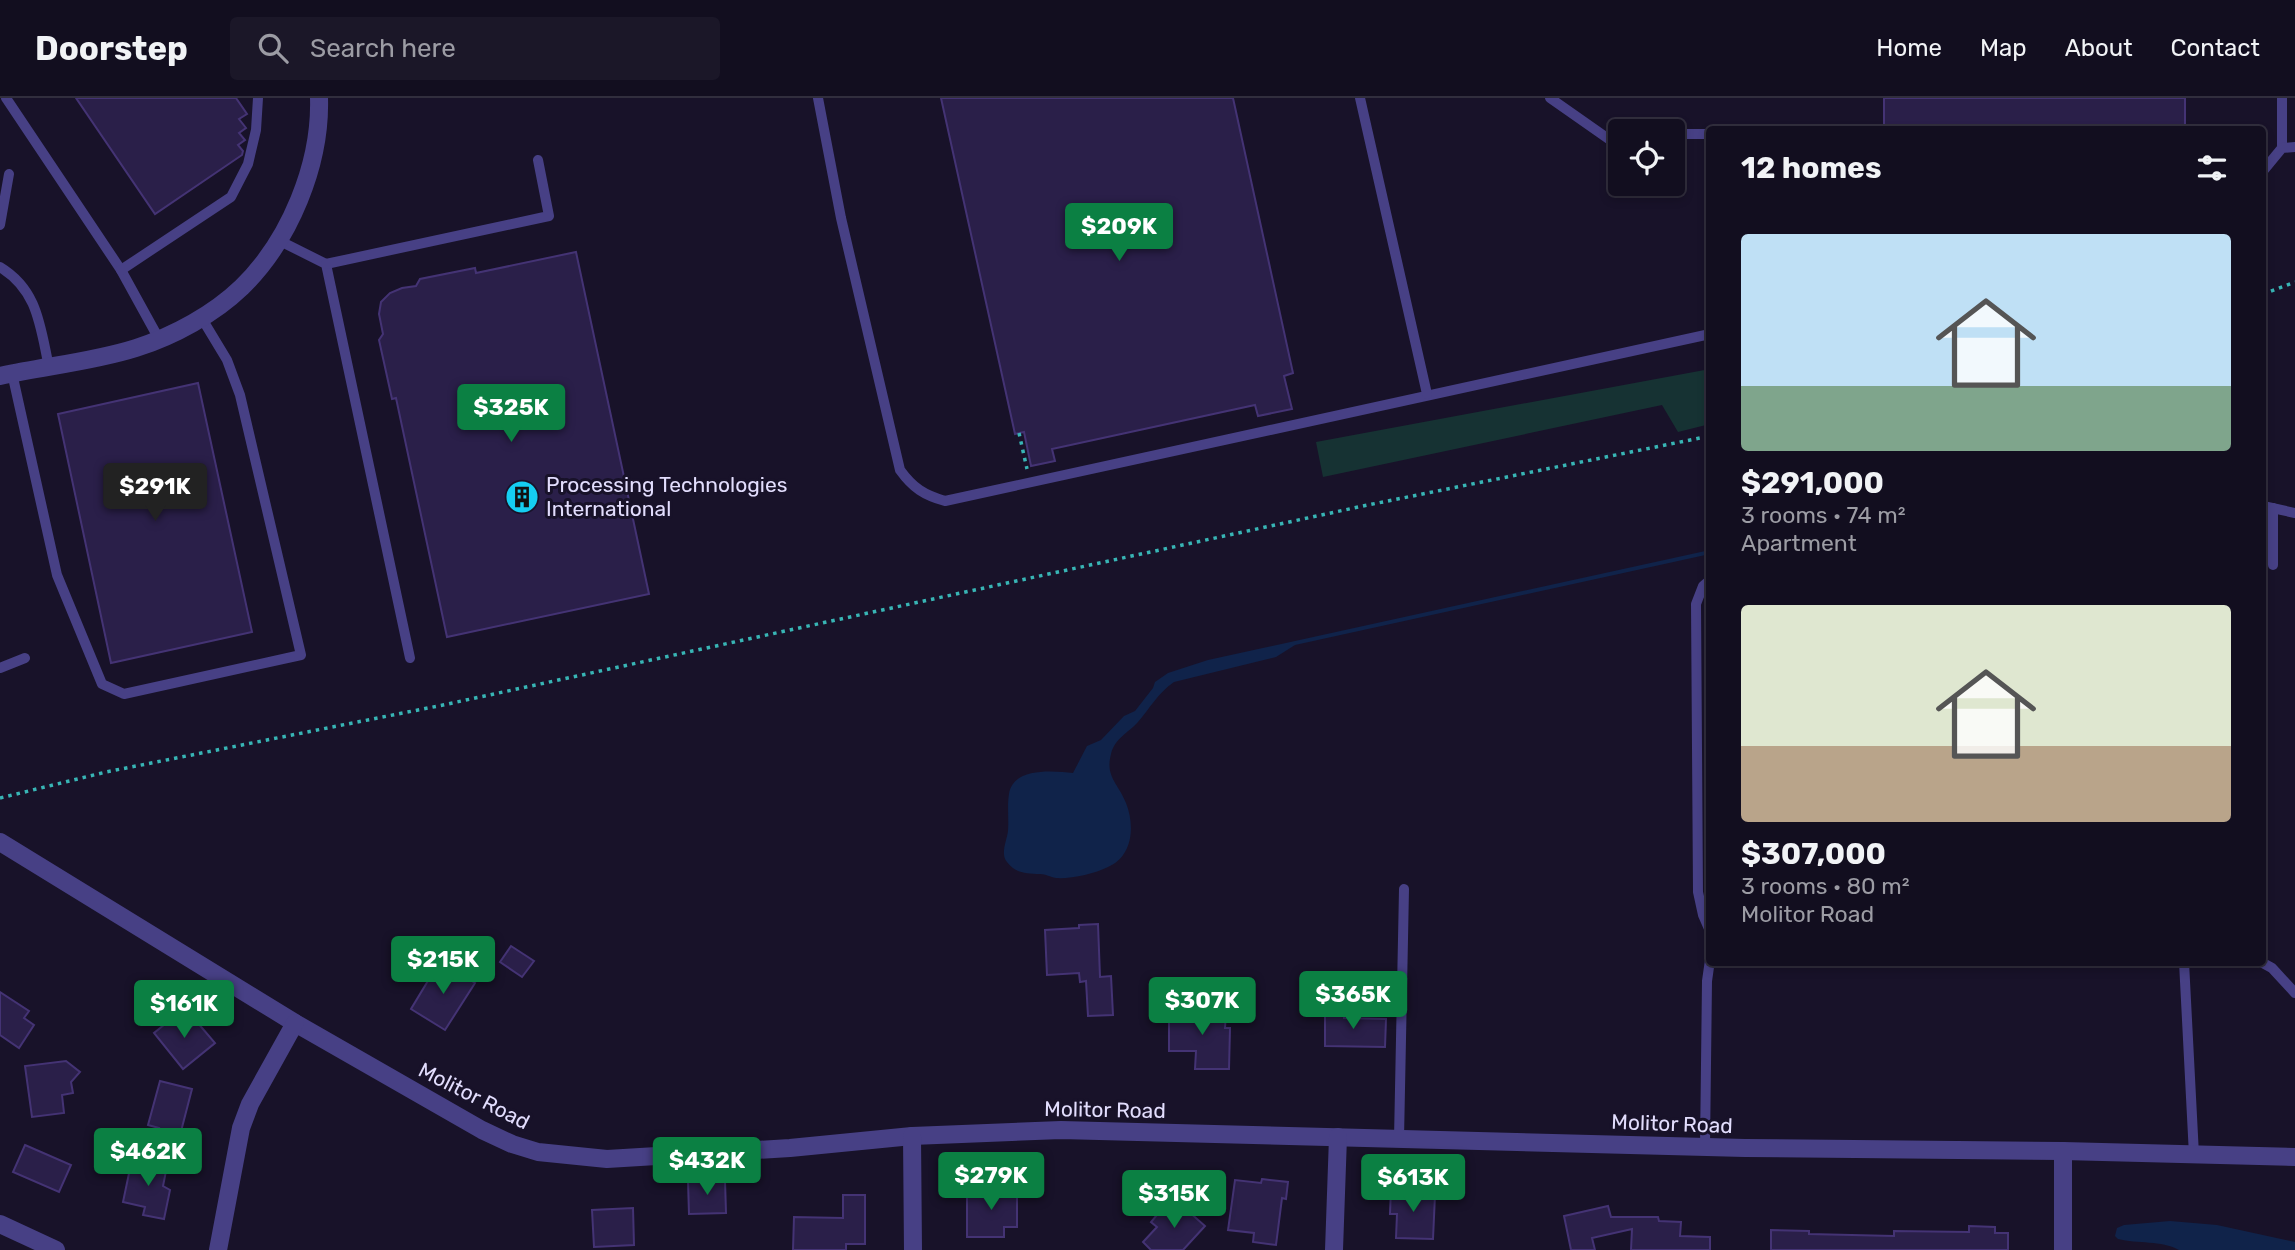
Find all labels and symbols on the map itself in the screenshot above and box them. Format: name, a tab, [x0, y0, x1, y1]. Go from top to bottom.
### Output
pin: $209K	[1070, 204, 1168, 263]
pin: $325K	[462, 384, 560, 444]
pin: $291K	[106, 464, 204, 523]
place label: Processing Technologies International	[546, 472, 787, 521]
building icon: Processing Technologies International	[503, 478, 541, 516]
pin: $215K	[394, 936, 492, 996]
pin: $365K	[1304, 972, 1402, 1031]
pin: $307K	[1153, 978, 1251, 1037]
pin: $161K	[135, 981, 233, 1040]
street label: Molitor Road	[414, 1057, 534, 1134]
street label: Molitor Road	[1044, 1096, 1166, 1123]
street label: Molitor Road	[1611, 1109, 1733, 1138]
pin: $462K	[99, 1128, 197, 1188]
pin: $432K	[658, 1138, 756, 1197]
pin: $279K	[942, 1152, 1040, 1212]
pin: $613K	[1364, 1154, 1462, 1214]
pin: $315K	[1125, 1170, 1223, 1230]

